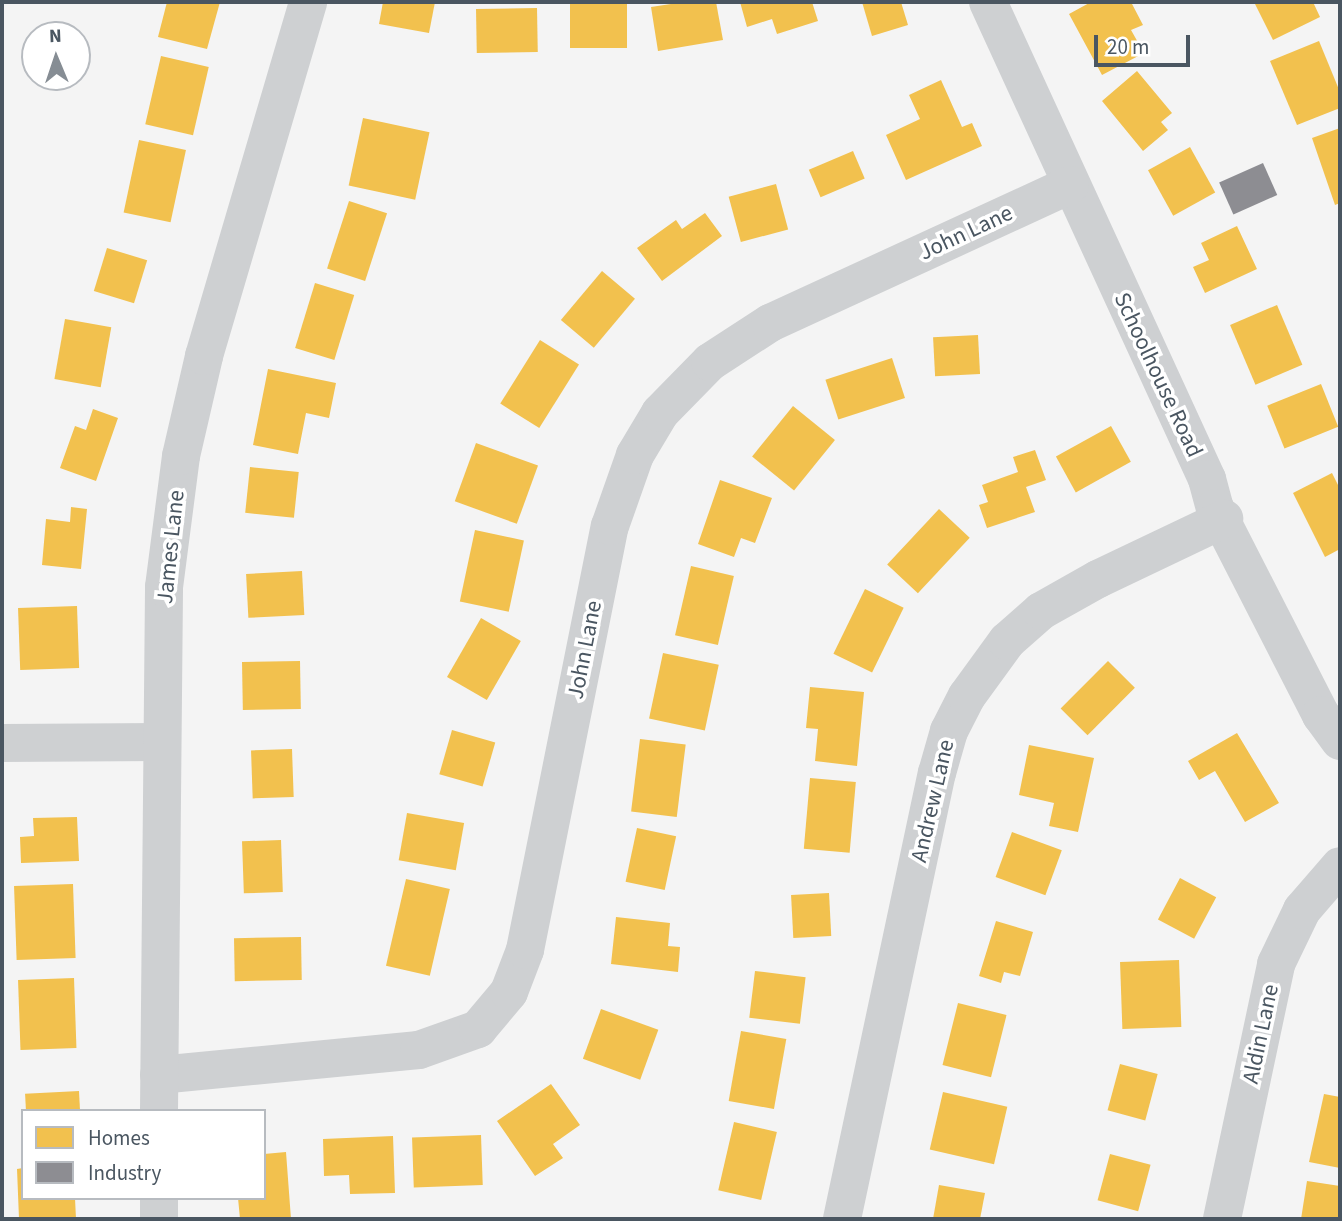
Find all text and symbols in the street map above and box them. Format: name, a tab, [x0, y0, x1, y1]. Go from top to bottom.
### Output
north arrow	[21, 21, 91, 91]
scale bar	[1097, 21, 1193, 65]
text: N	[49, 23, 62, 50]
text: 20 m	[1107, 32, 1149, 62]
street label: John Lane	[915, 199, 1017, 267]
street label: Schoolhouse Road	[1108, 288, 1208, 462]
street label: James Lane	[151, 489, 191, 605]
street label: John Lane	[562, 598, 608, 702]
street label: Andrew Lane	[905, 737, 961, 865]
street label: Aldin Lane	[1237, 982, 1285, 1086]
legend	[21, 1109, 266, 1200]
text: Homes	[88, 1123, 150, 1153]
text: Industry	[88, 1158, 161, 1188]

